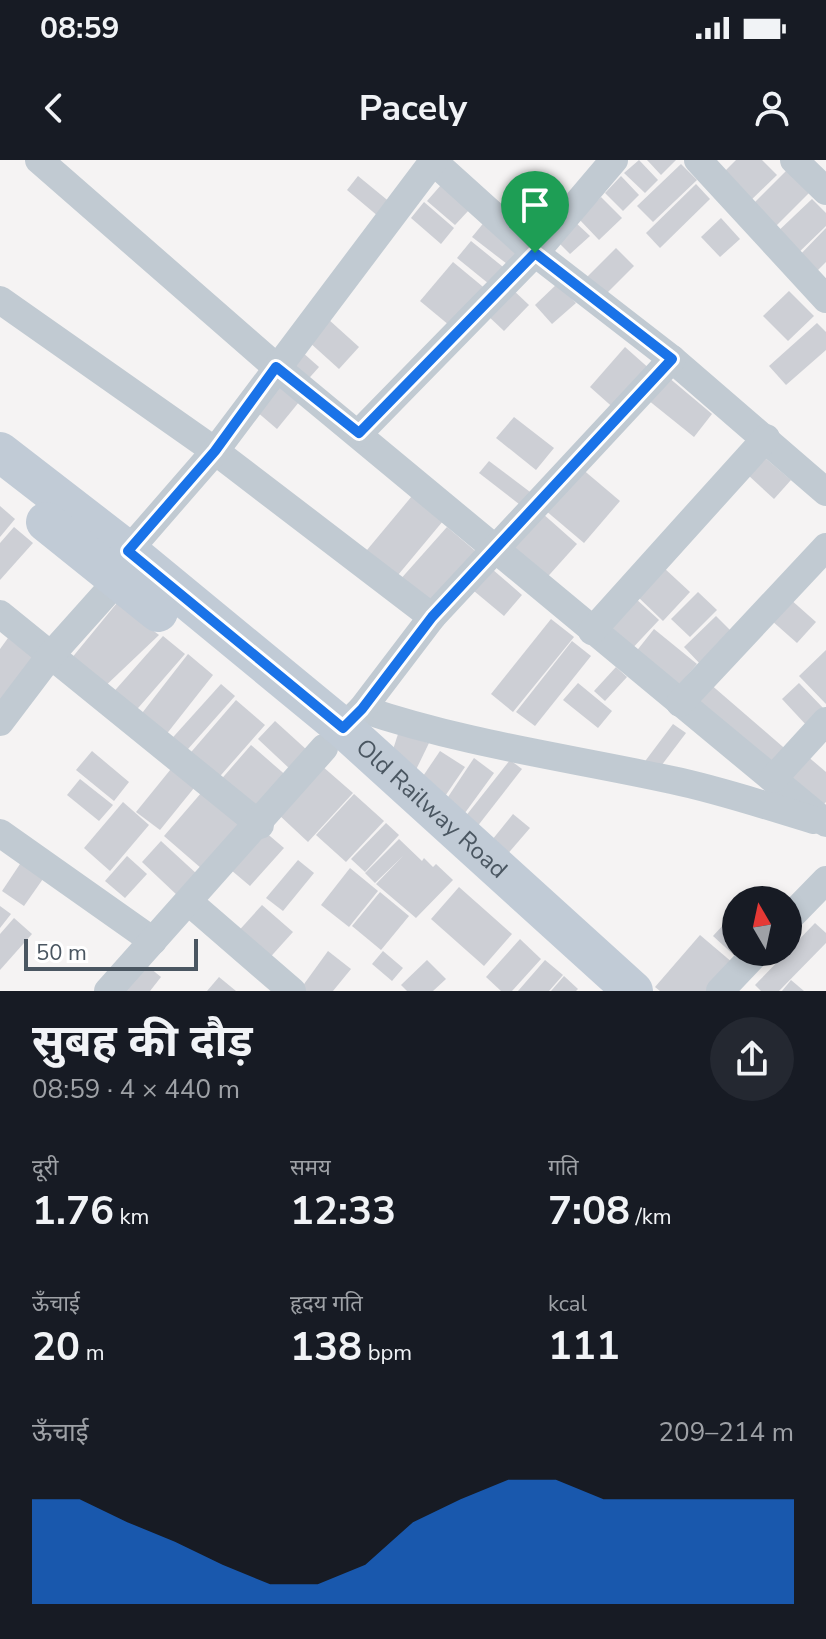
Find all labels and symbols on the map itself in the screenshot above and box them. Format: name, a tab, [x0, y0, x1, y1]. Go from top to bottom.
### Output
pin	[501, 171, 569, 253]
street label: Old Railway Road	[349, 731, 514, 885]
north arrow	[722, 886, 802, 966]
scale bar	[24, 935, 198, 971]

